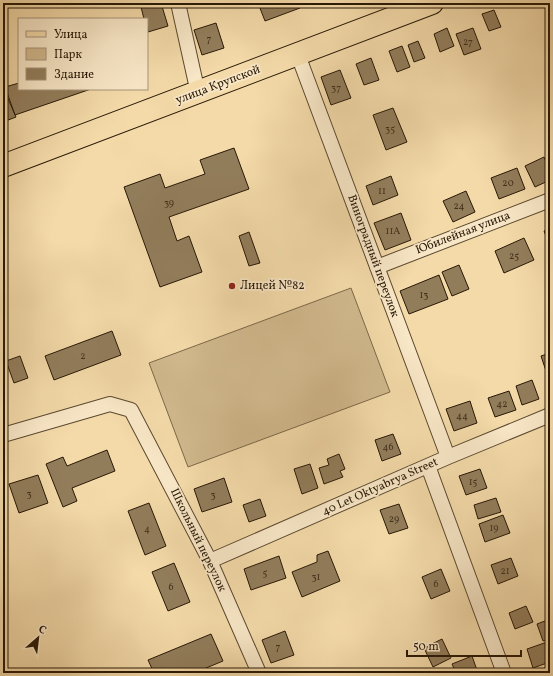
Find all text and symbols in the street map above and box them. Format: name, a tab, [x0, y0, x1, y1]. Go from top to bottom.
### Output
legend	[18, 18, 148, 90]
text: Улица	[54, 27, 87, 43]
house number: 7	[207, 32, 212, 46]
house number: 27	[463, 35, 473, 49]
text: Парк	[54, 47, 82, 63]
street label: улица Крупской	[173, 62, 263, 108]
text: Здание	[54, 67, 94, 83]
house number: 37	[331, 81, 341, 95]
house number: 35	[385, 122, 395, 136]
house number: 20	[502, 176, 514, 190]
house number: 11	[378, 184, 386, 198]
street label: Виноградный переулок	[343, 192, 403, 320]
house number: 39	[164, 196, 174, 210]
house number: 24	[453, 199, 465, 213]
street label: Юбилейная улица	[413, 208, 513, 258]
house number: 11А	[386, 224, 400, 238]
house number: 25	[509, 249, 519, 263]
place label: Лицей №82	[240, 278, 305, 294]
marker: Лицей №82	[227, 281, 237, 291]
house number: 13	[419, 288, 429, 302]
house number: 2	[80, 349, 86, 363]
house number: 42	[496, 397, 508, 411]
house number: 44	[456, 409, 468, 423]
house number: 46	[383, 440, 393, 454]
street label: 40 Let Oktyabrya Street	[319, 454, 441, 520]
house number: 15	[469, 475, 478, 489]
street label: Школьный переулок	[166, 486, 230, 595]
house number: 3	[26, 487, 32, 501]
house number: 3	[210, 488, 216, 502]
house number: 29	[389, 512, 399, 526]
house number: 19	[489, 521, 499, 535]
house number: 4	[144, 522, 150, 536]
house number: 21	[500, 564, 510, 578]
house number: 5	[263, 566, 268, 580]
house number: 31	[311, 570, 321, 584]
house number: 6	[433, 577, 439, 591]
house number: 6	[168, 580, 174, 594]
north arrow	[18, 618, 58, 658]
text: С	[35, 622, 49, 639]
scale bar	[407, 632, 521, 658]
text: 50 m	[413, 639, 439, 655]
house number: 7	[276, 640, 281, 654]

